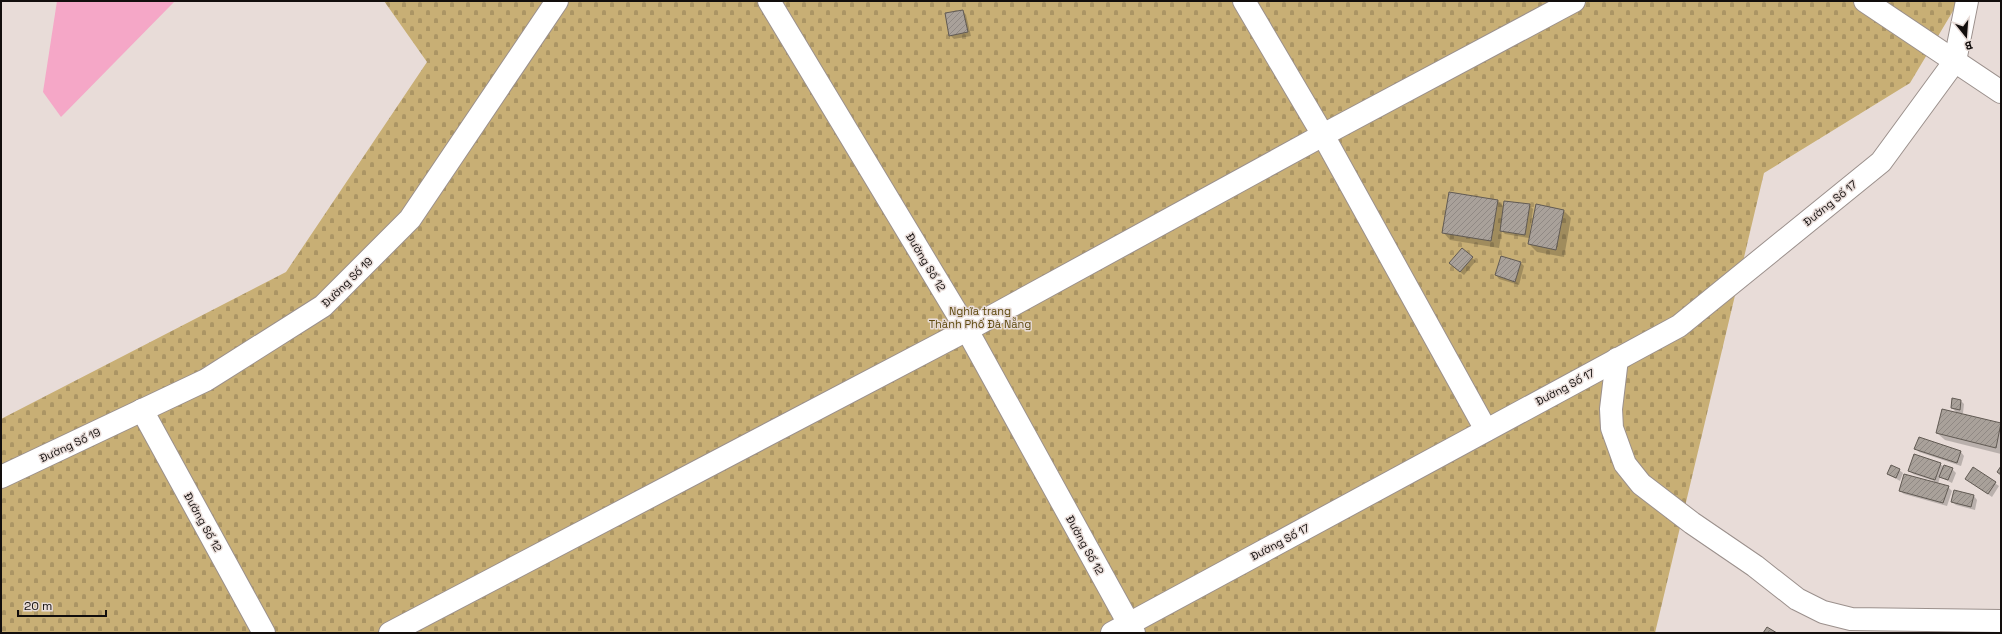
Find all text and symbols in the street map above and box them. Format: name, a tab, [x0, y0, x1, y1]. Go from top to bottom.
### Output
north arrow	[1946, 16, 1986, 56]
text: B	[1963, 38, 1974, 53]
street label: Đường Số 17	[1800, 177, 1860, 229]
street label: Đường Số 12	[903, 230, 949, 294]
street label: Đường Số 19	[319, 254, 376, 310]
park label: Nghĩa trang Thành Phố Đà Nẵng	[929, 304, 1031, 331]
street label: Đường Số 17	[1533, 366, 1597, 408]
street label: Đường Số 19	[37, 425, 103, 465]
street label: Đường Số 12	[181, 490, 225, 554]
street label: Đường Số 12	[1063, 513, 1107, 577]
street label: Đường Số 17	[1248, 521, 1312, 563]
scale bar	[18, 592, 106, 618]
text: 20 m	[24, 598, 52, 614]

